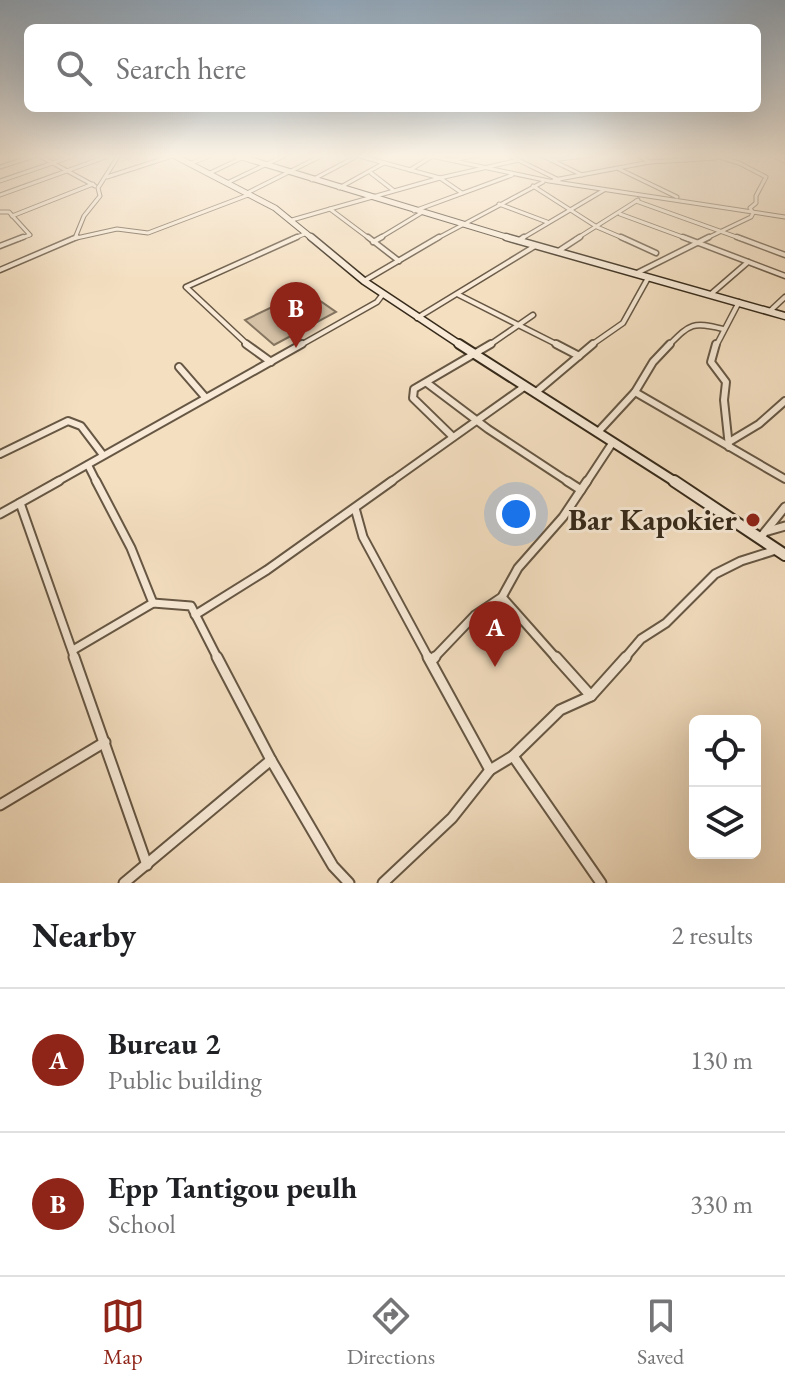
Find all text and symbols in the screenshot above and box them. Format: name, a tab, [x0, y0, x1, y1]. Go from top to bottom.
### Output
search box	[24, 24, 761, 112]
icon: search	[52, 46, 96, 90]
text: Search here	[116, 49, 246, 88]
pin: B	[270, 282, 322, 348]
your location	[496, 494, 536, 534]
place label: Bar Kapokier	[568, 500, 738, 539]
marker: Bar Kapokier	[744, 511, 762, 529]
pin: A	[469, 601, 521, 667]
map controls	[689, 715, 761, 859]
button: locate	[689, 715, 761, 787]
button: layers	[689, 787, 761, 859]
text: Nearby	[32, 913, 136, 957]
text: 2 results	[672, 918, 753, 952]
text: Bureau 2	[108, 1024, 221, 1063]
text: A	[49, 1043, 67, 1077]
text: 130 m	[690, 1043, 753, 1077]
text: Public building	[108, 1063, 262, 1097]
text: Epp Tantigou peulh	[108, 1168, 357, 1207]
text: B	[50, 1187, 66, 1221]
text: 330 m	[690, 1187, 753, 1221]
text: School	[108, 1207, 176, 1241]
tab: Map	[101, 1294, 145, 1371]
tab: Directions	[347, 1294, 435, 1371]
tab: Saved	[637, 1294, 684, 1371]

